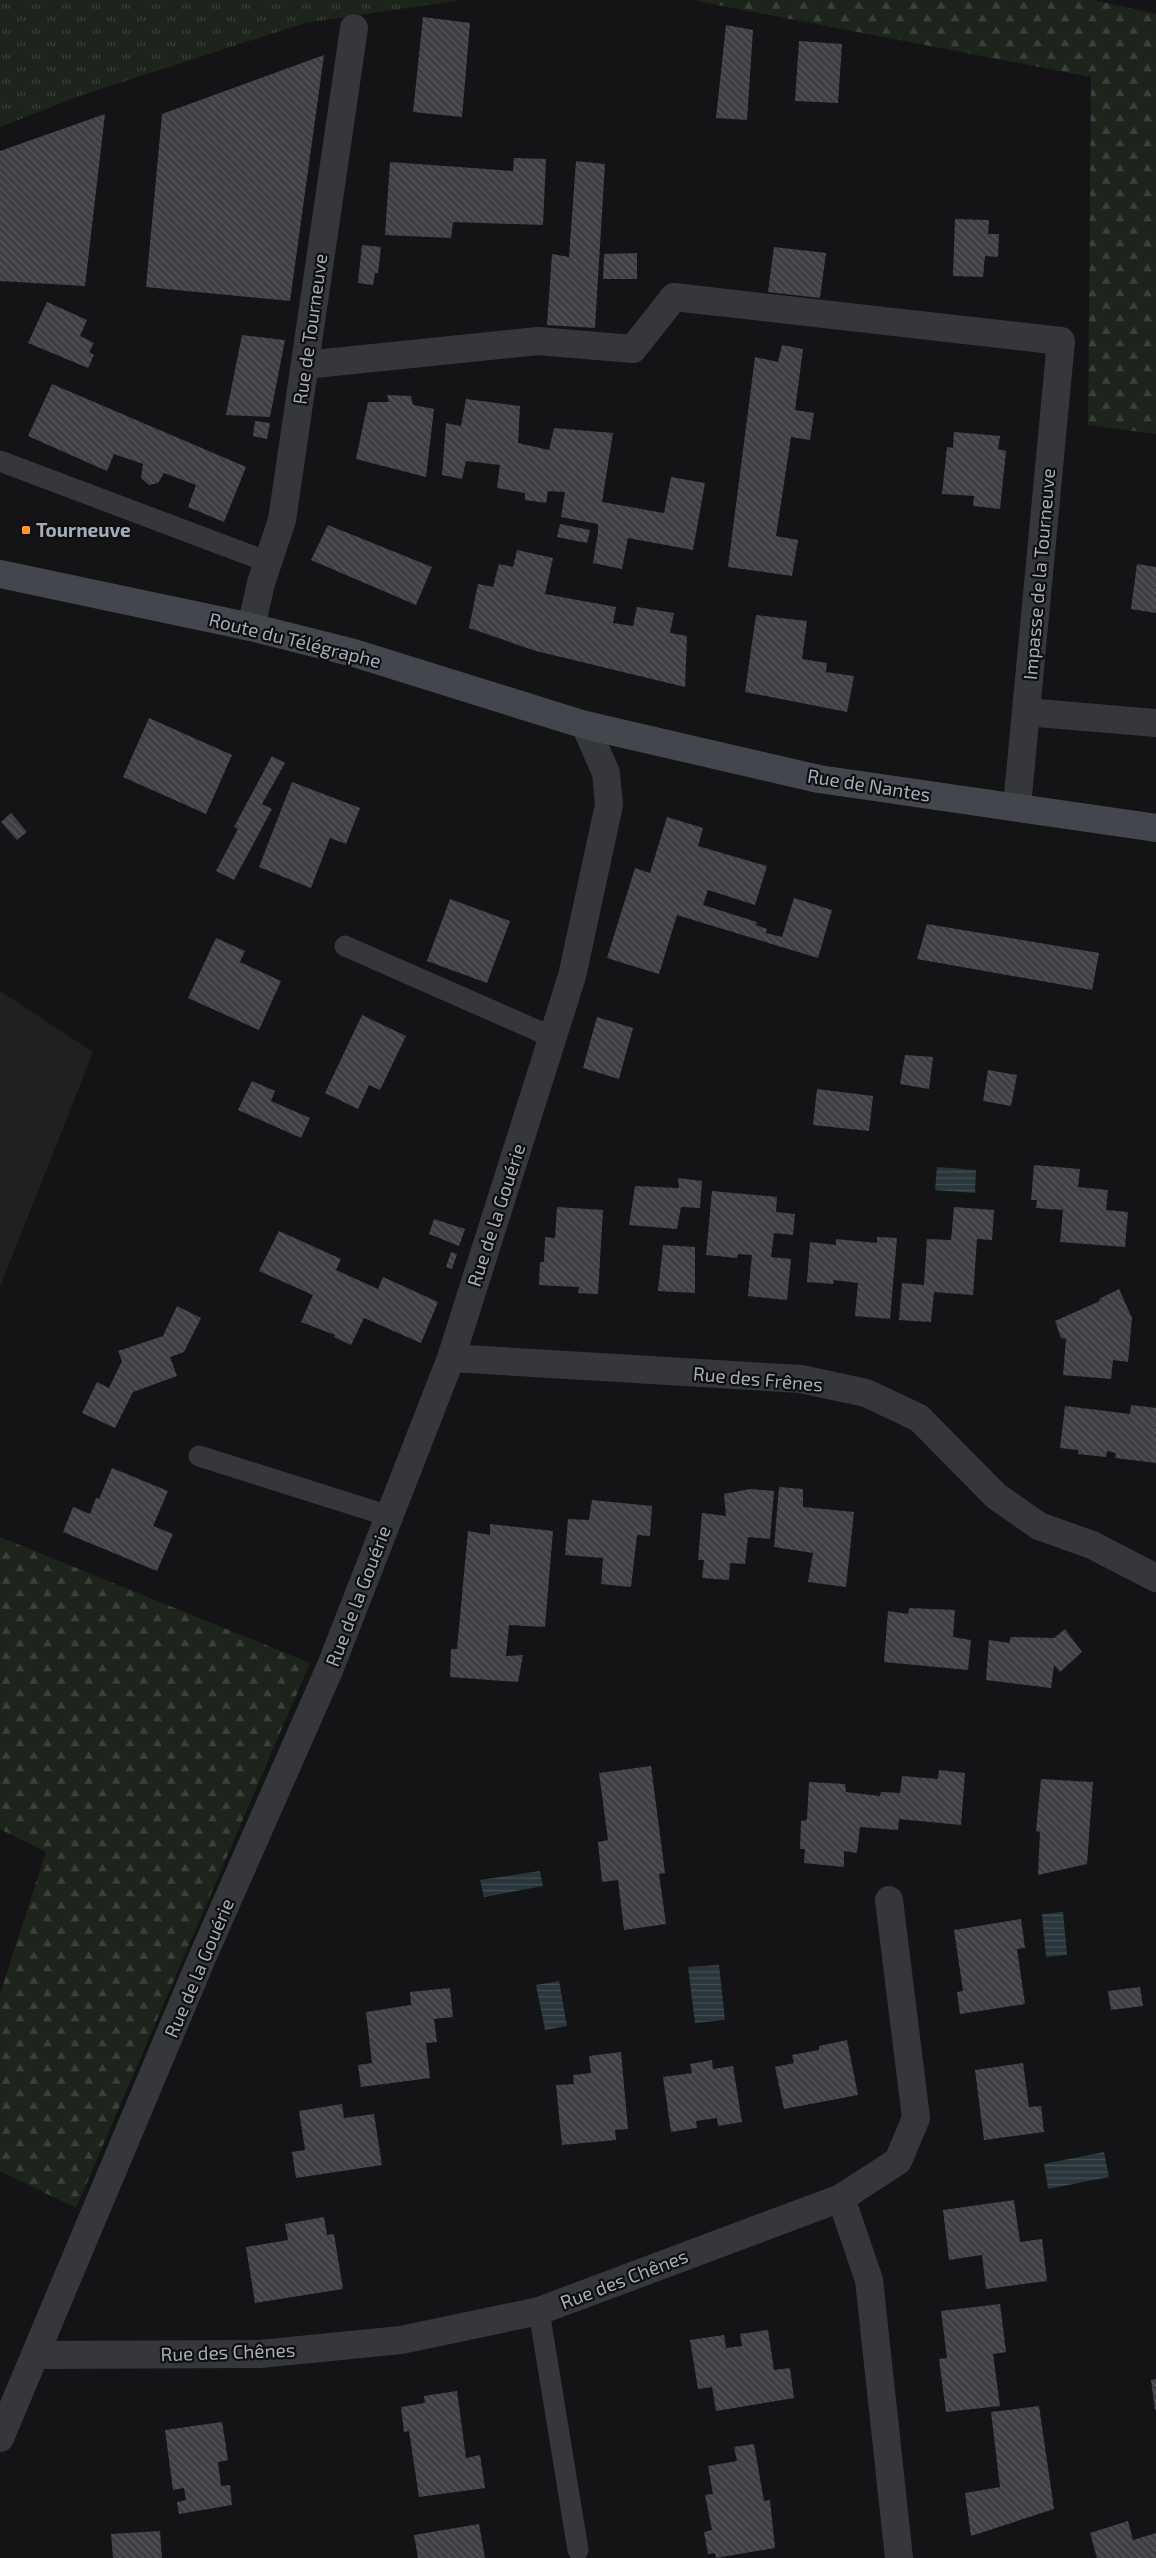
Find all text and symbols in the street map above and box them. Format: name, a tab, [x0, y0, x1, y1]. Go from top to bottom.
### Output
street label: Rue de Tourneuve	[288, 252, 331, 406]
street label: Impasse de la Tourneuve	[1018, 467, 1059, 681]
place label: Tourneuve	[36, 518, 131, 541]
marker: Tourneuve	[20, 524, 32, 536]
street label: Route du Télégraphe	[207, 607, 383, 672]
street label: Rue de Nantes	[806, 763, 932, 806]
street label: Rue de la Gouérie	[462, 1140, 529, 1289]
street label: Rue des Frênes	[692, 1361, 824, 1396]
street label: Rue de la Gouérie	[320, 1522, 395, 1669]
street label: Rue de la Gouérie	[159, 1895, 238, 2041]
street label: Rue des Chênes	[557, 2244, 691, 2313]
street label: Rue des Chênes	[160, 2338, 296, 2365]

